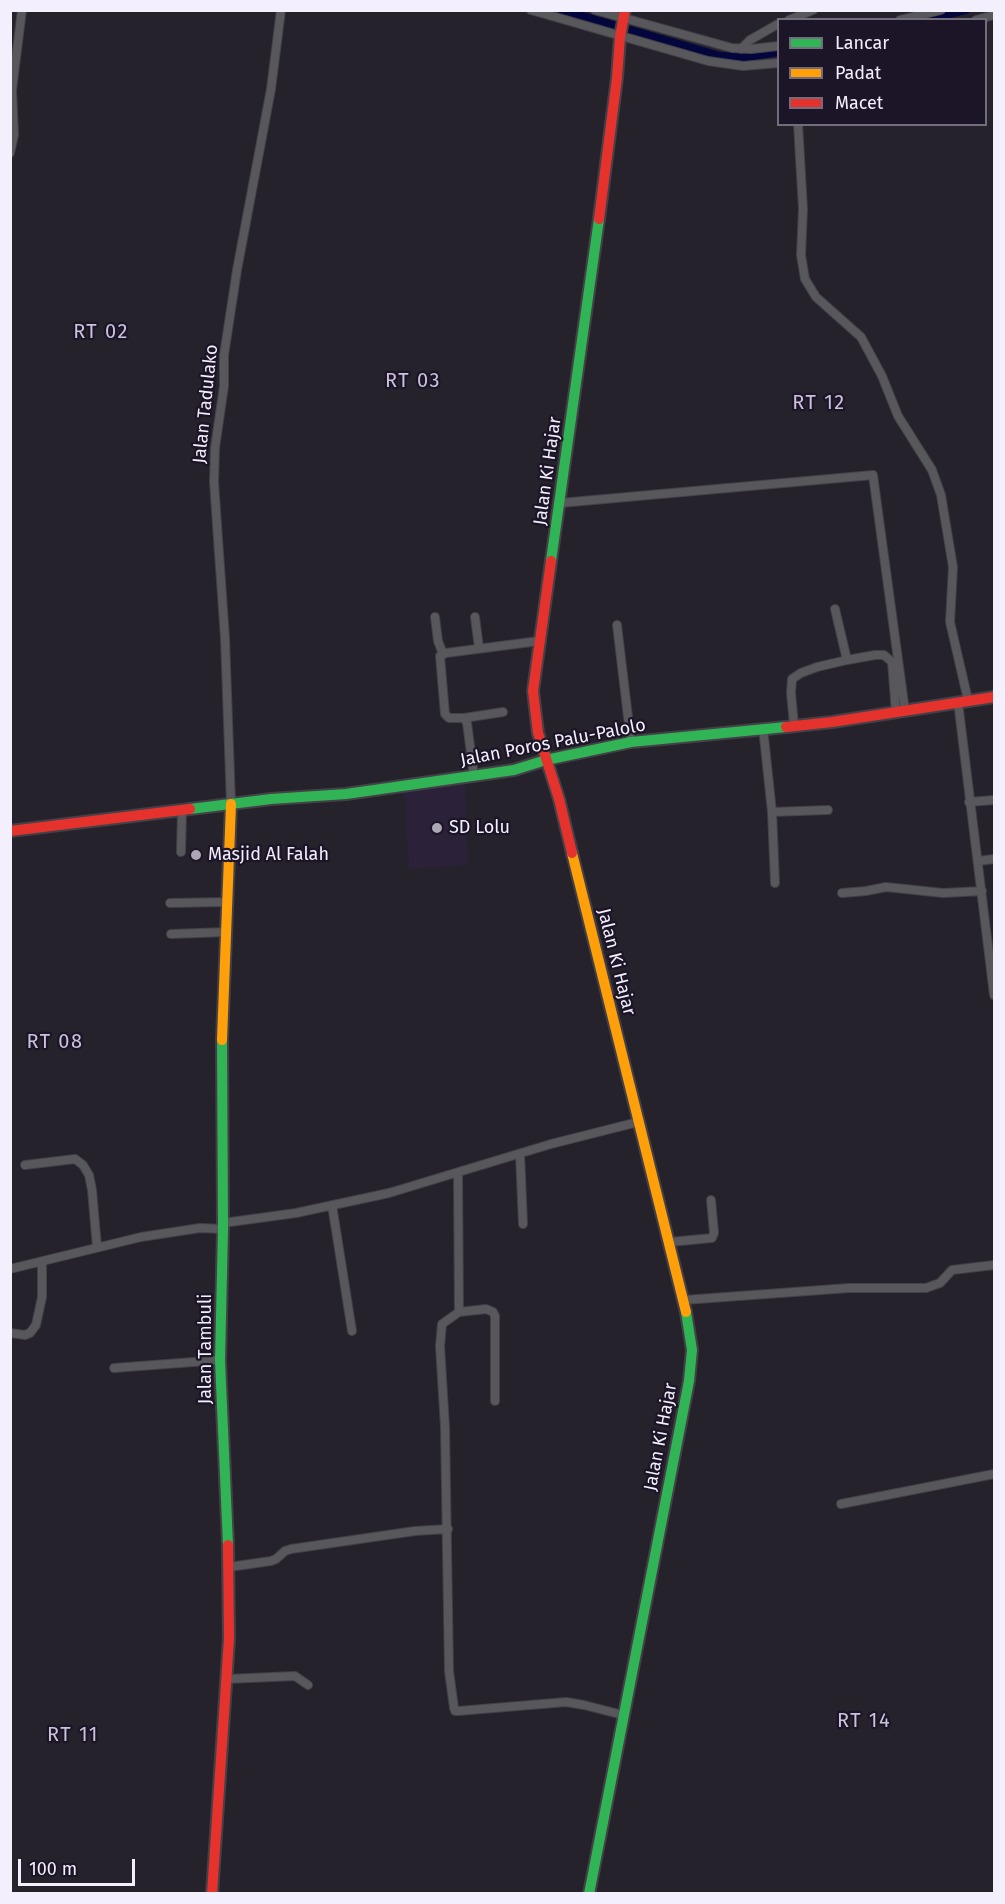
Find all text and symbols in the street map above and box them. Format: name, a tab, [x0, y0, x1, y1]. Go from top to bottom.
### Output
legend	[777, 18, 987, 126]
text: Lancar	[835, 32, 889, 54]
text: Padat	[835, 62, 881, 84]
text: Macet	[835, 92, 883, 114]
district label: RT 02	[73, 320, 129, 344]
street label: Jalan Tadulako	[189, 344, 223, 464]
district label: RT 03	[385, 369, 441, 393]
district label: RT 12	[792, 391, 846, 415]
street label: Jalan Ki Hajar	[530, 415, 566, 527]
street label: Jalan Poros Palu-Palolo	[458, 714, 648, 772]
place label: SD Lolu	[449, 817, 510, 839]
marker: SD Lolu	[430, 821, 444, 835]
place label: Masjid Al Falah	[208, 844, 329, 866]
marker: Masjid Al Falah	[189, 848, 203, 862]
street label: Jalan Ki Hajar	[592, 906, 640, 1018]
district label: RT 08	[26, 1030, 84, 1054]
street label: Jalan Tambuli	[195, 1294, 217, 1404]
street label: Jalan Ki Hajar	[640, 1381, 682, 1493]
district label: RT 14	[837, 1709, 891, 1733]
district label: RT 11	[47, 1723, 99, 1747]
scale bar	[21, 1847, 138, 1885]
text: 100 m	[29, 1858, 77, 1880]

